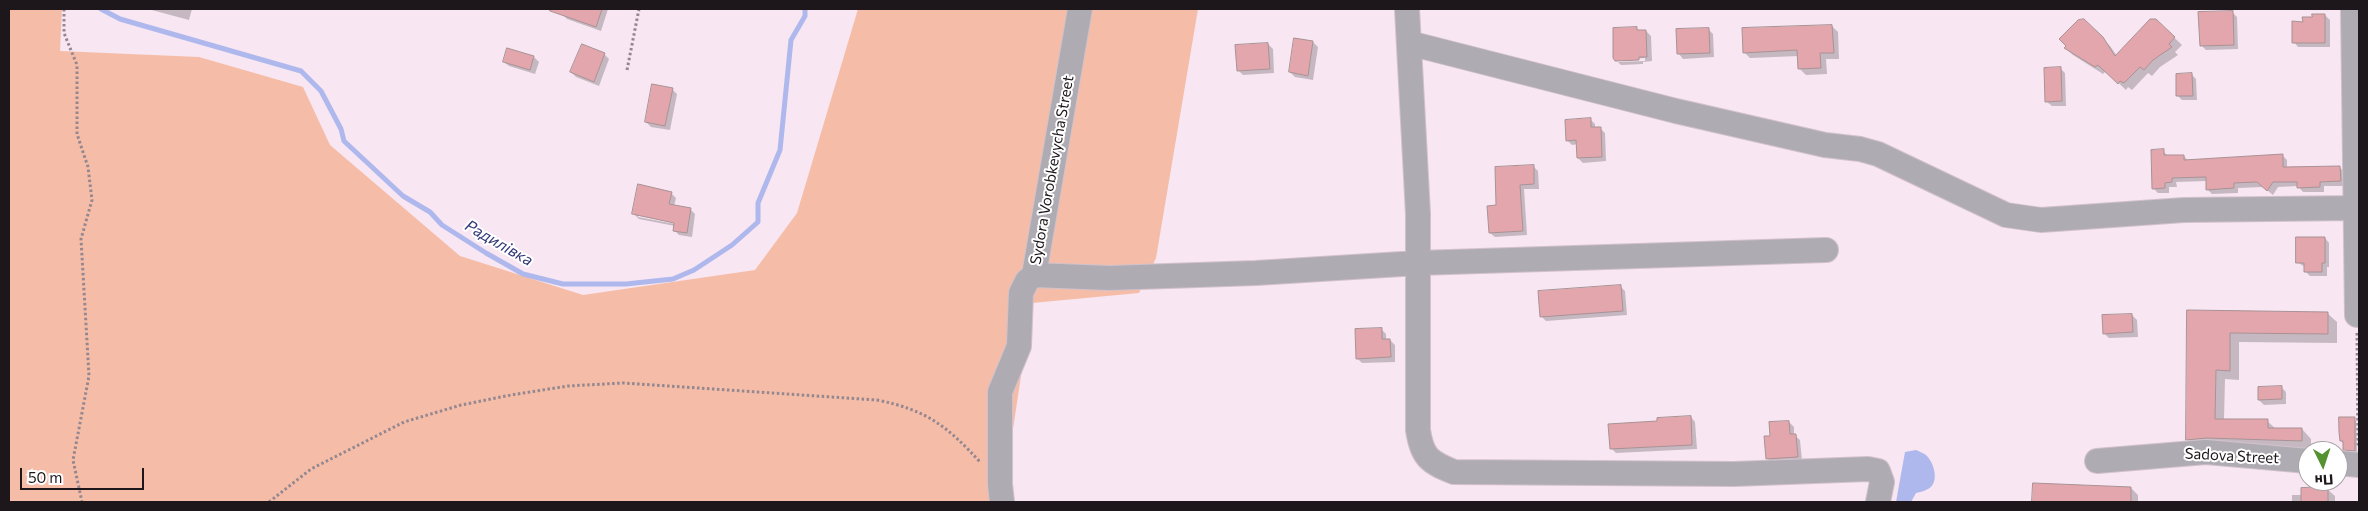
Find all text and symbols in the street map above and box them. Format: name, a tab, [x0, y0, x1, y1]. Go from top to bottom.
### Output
street label: Sydora Vorobkevycha Street	[1026, 74, 1078, 266]
water label: Радилівка	[461, 216, 537, 270]
north arrow	[2298, 441, 2348, 491]
street label: Sadova Street	[2184, 445, 2280, 467]
scale bar	[22, 458, 146, 490]
text: 50 m	[28, 468, 62, 486]
text: Пн	[2314, 471, 2334, 490]

